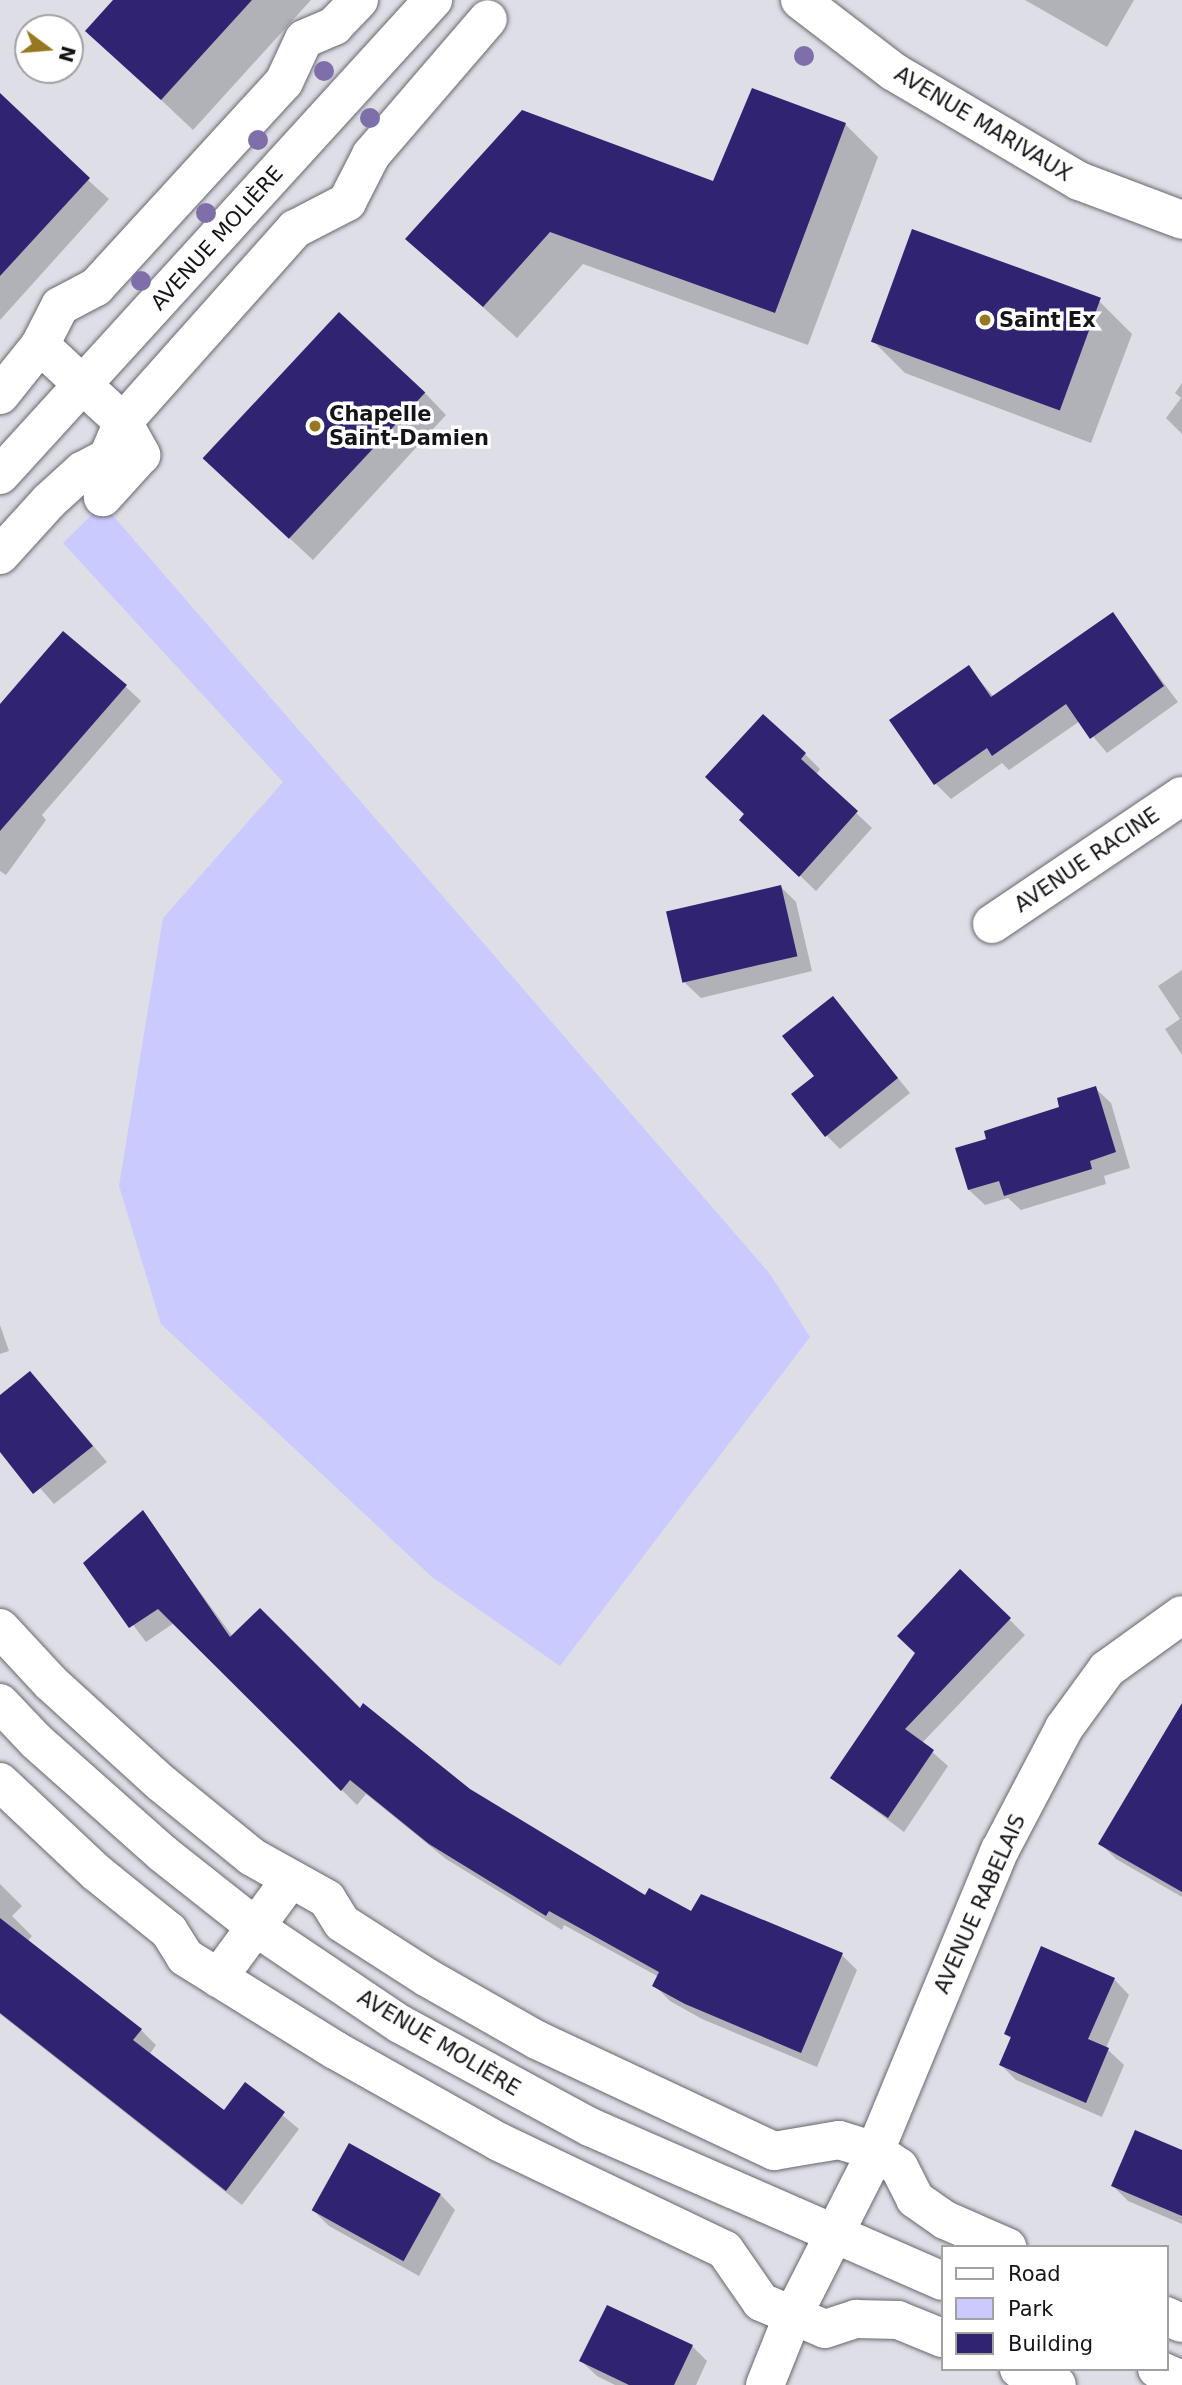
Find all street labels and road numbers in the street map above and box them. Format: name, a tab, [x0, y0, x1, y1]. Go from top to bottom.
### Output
street label: AVENUE MARIVAUX	[890, 61, 1076, 187]
street label: AVENUE MOLIÈRE	[146, 161, 288, 315]
street label: AVENUE RACINE	[1010, 802, 1164, 918]
street label: AVENUE RABELAIS	[929, 1810, 1031, 1998]
street label: AVENUE MOLIÈRE	[353, 1984, 525, 2102]

